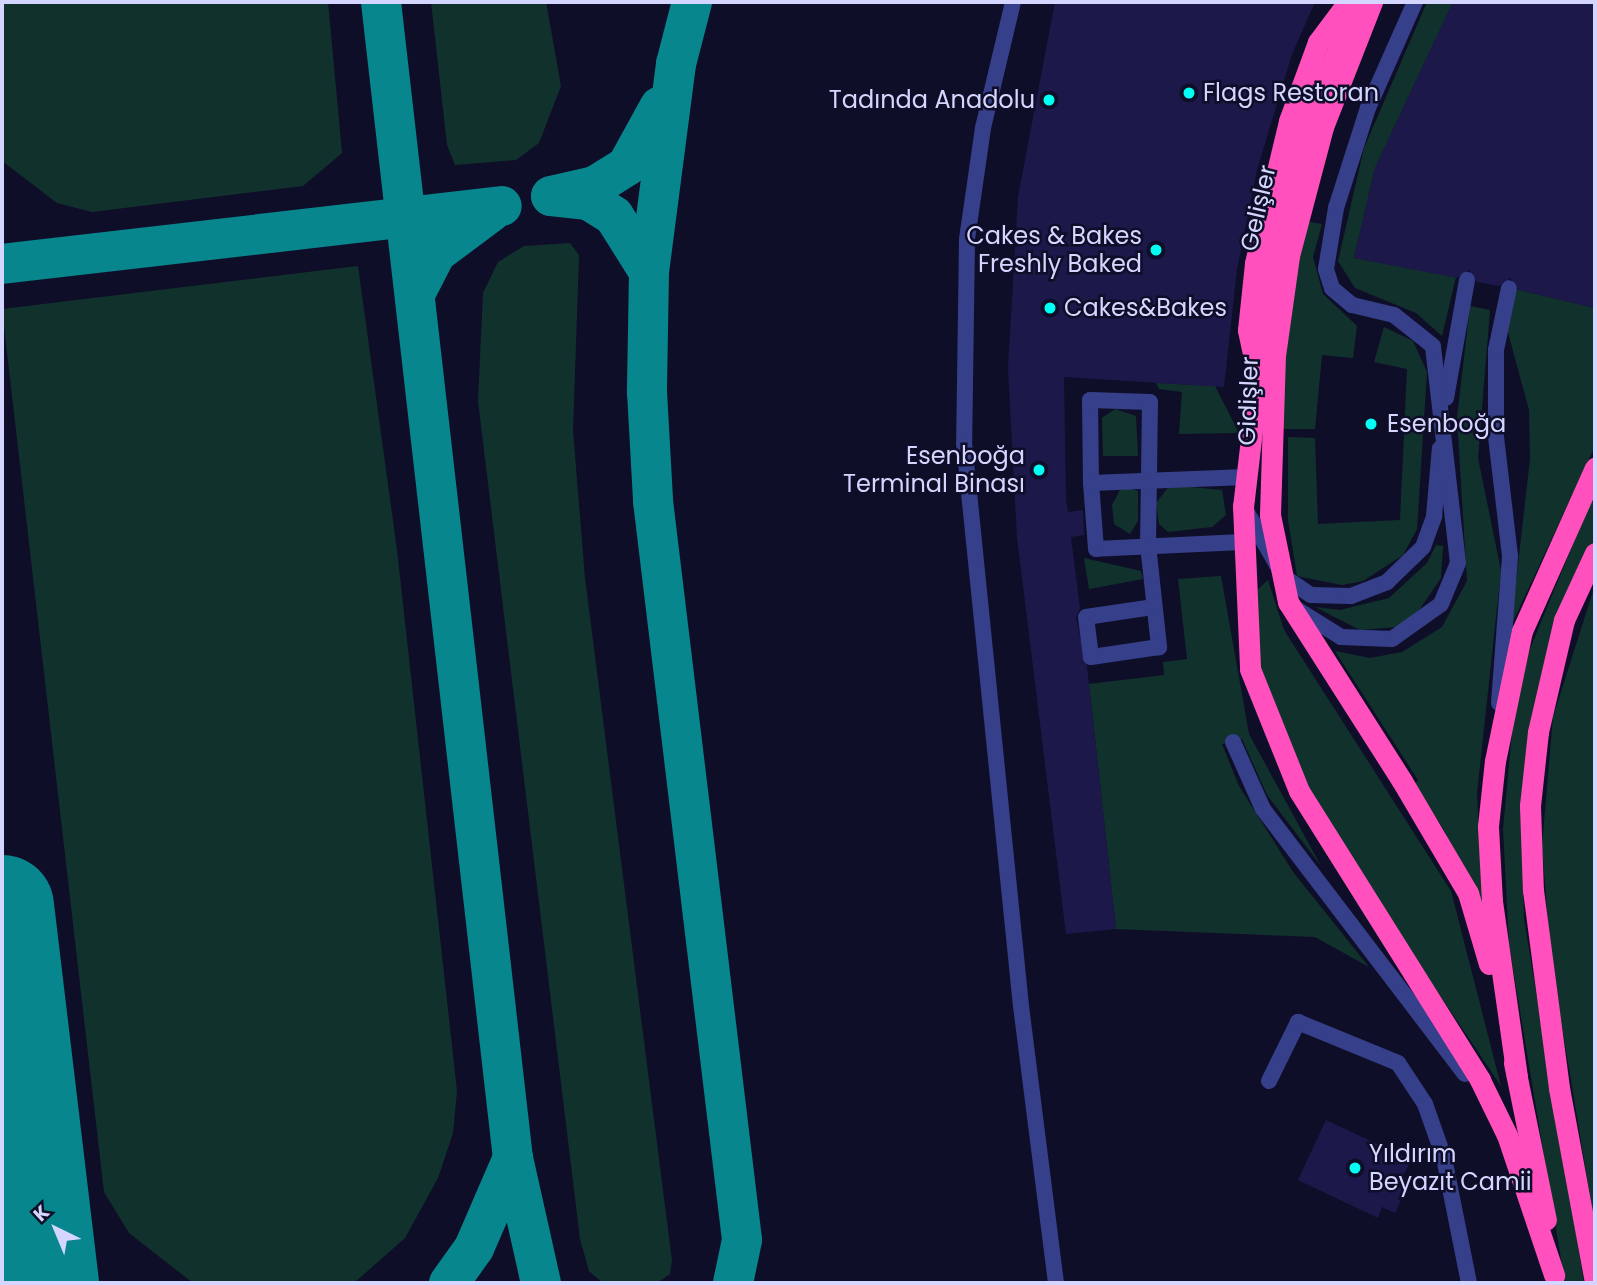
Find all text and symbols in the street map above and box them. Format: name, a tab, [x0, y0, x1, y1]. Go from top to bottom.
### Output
place label: Flags Restoran	[1203, 79, 1379, 107]
marker: Flags Restoran	[1181, 85, 1197, 101]
place label: Tadında Anadolu	[829, 86, 1035, 114]
marker: Tadında Anadolu	[1041, 92, 1057, 108]
street label: Gelişler	[1234, 162, 1282, 254]
place label: Cakes & Bakes Freshly Baked	[966, 222, 1142, 278]
marker: Cakes & Bakes Freshly Baked	[1148, 242, 1164, 258]
place label: Cakes&Bakes	[1064, 294, 1227, 322]
marker: Cakes&Bakes	[1042, 300, 1058, 316]
street label: Gidişler	[1232, 356, 1264, 446]
place label: Esenboğa	[1387, 410, 1506, 438]
marker: Esenboğa	[1361, 414, 1381, 434]
place label: Esenboğa Terminal Binası	[843, 442, 1025, 498]
marker: Esenboğa Terminal Binası	[1031, 462, 1047, 478]
place label: Yıldırım Beyazıt Camii	[1369, 1140, 1532, 1196]
marker: Yıldırım Beyazıt Camii	[1347, 1160, 1363, 1176]
north arrow	[21, 1194, 91, 1264]
text: K	[27, 1199, 55, 1228]

